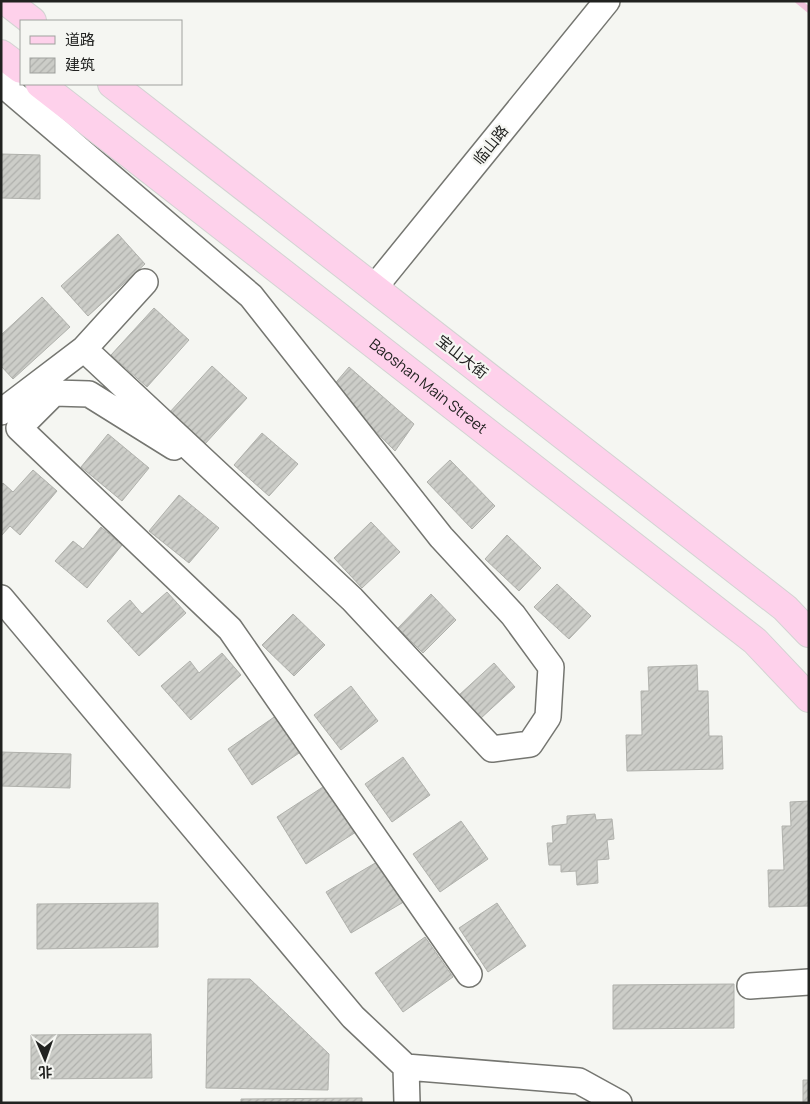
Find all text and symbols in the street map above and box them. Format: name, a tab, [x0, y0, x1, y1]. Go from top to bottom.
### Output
legend	[20, 20, 182, 85]
text: 道路	[65, 29, 95, 50]
text: 建筑	[65, 54, 95, 75]
street label: 临山路	[468, 121, 513, 169]
street label: 宝山大街	[432, 330, 492, 383]
street label: Baoshan Main Street	[365, 333, 492, 438]
north arrow	[20, 1034, 70, 1084]
text: 北	[38, 1063, 53, 1082]

